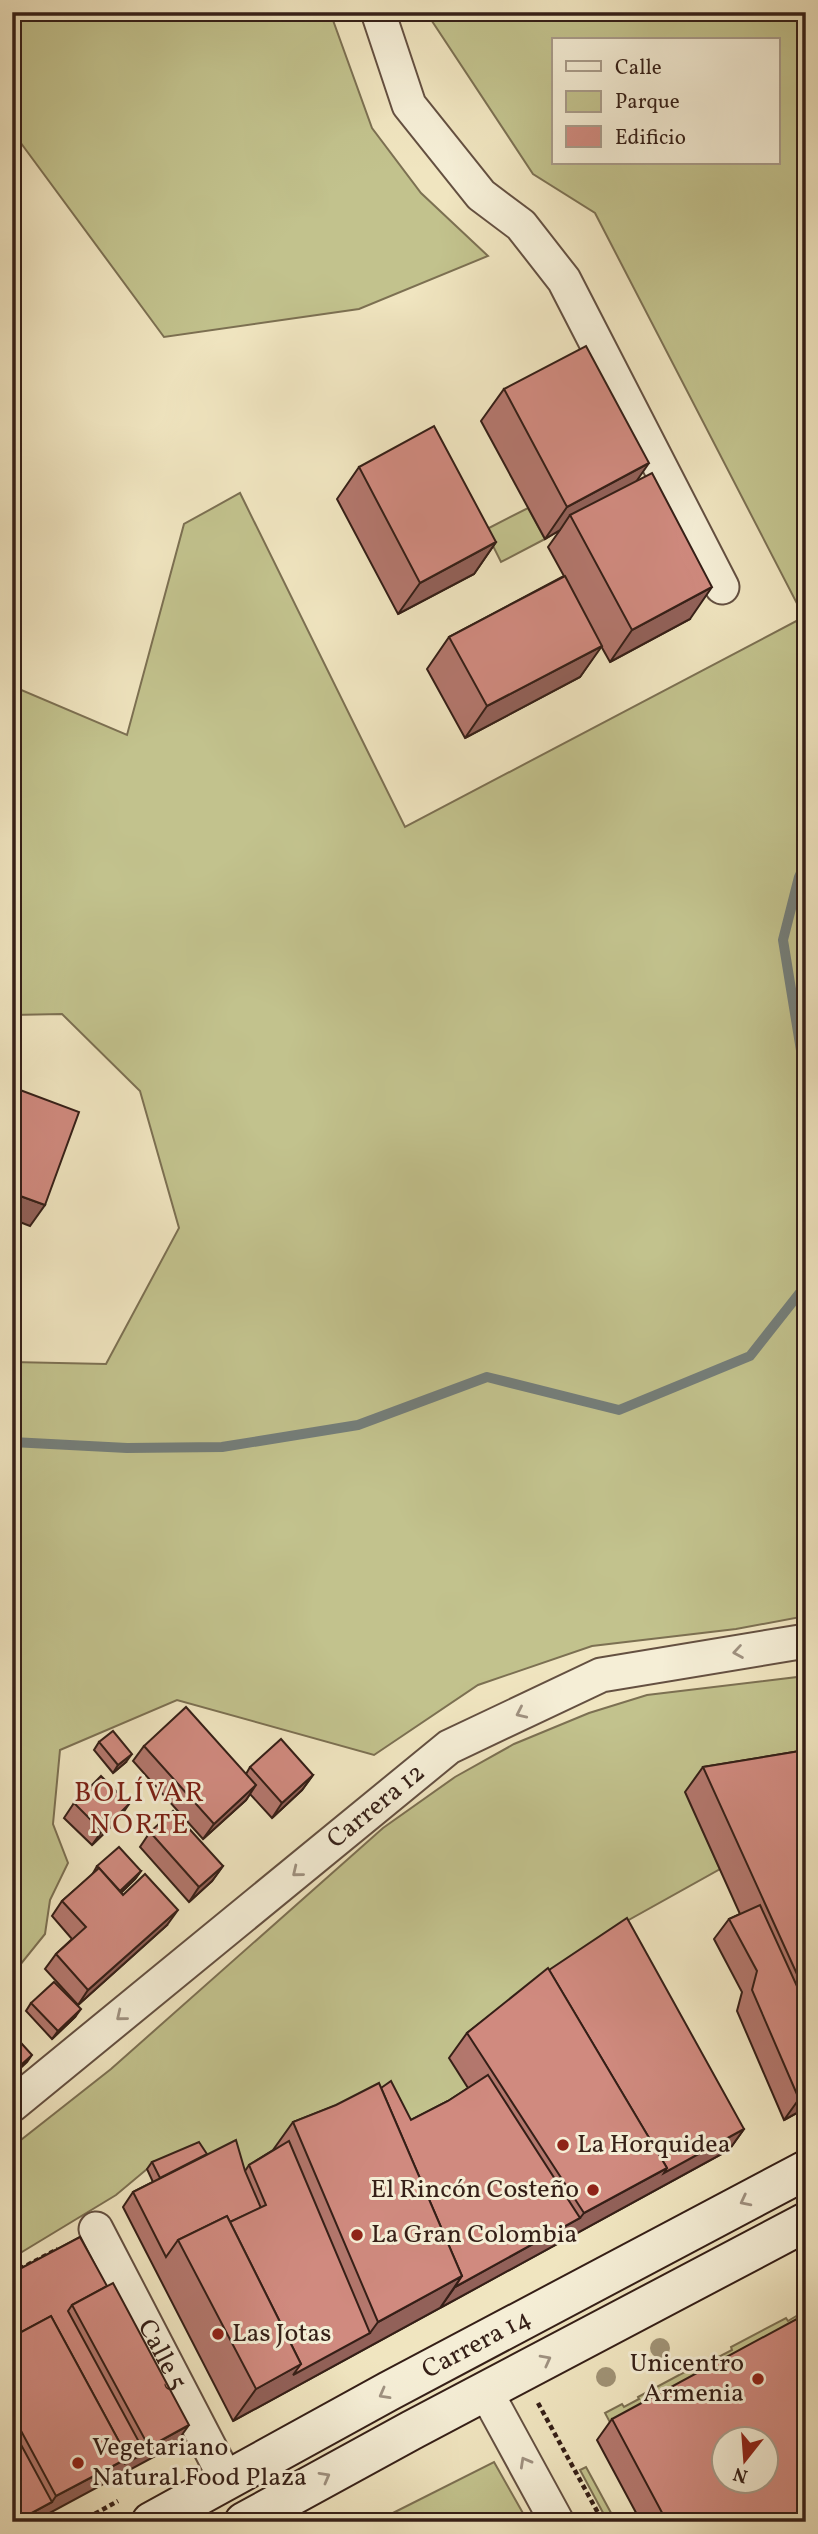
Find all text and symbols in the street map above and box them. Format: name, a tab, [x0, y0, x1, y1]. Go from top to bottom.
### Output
legend	[552, 38, 780, 164]
text: Calle	[615, 54, 662, 83]
text: Parque	[615, 88, 680, 117]
text: Edificio	[615, 124, 686, 153]
one-way arrow	[733, 1644, 744, 1659]
one-way arrow	[516, 1705, 528, 1719]
street label: Carrera 12	[320, 1755, 433, 1858]
district label: BOLÍVAR NORTE	[74, 1774, 206, 1845]
one-way arrow	[293, 1864, 306, 1876]
one-way arrow	[117, 2008, 130, 2020]
place label: La Horquidea	[577, 2127, 731, 2163]
marker: La Horquidea	[555, 2137, 571, 2153]
place label: El Rincón Costeño	[371, 2172, 579, 2208]
marker: El Rincón Costeño	[585, 2182, 601, 2198]
one-way arrow	[740, 2193, 752, 2207]
place label: La Gran Colombia	[371, 2217, 577, 2253]
marker: La Gran Colombia	[349, 2227, 365, 2243]
street label: Carrera 14	[416, 2301, 538, 2388]
street label: Calle 5	[128, 2313, 195, 2397]
place label: Las Jotas	[232, 2316, 331, 2352]
marker: Las Jotas	[210, 2326, 226, 2342]
place label: Unicentro Armenia	[630, 2346, 744, 2412]
one-way arrow	[539, 2355, 551, 2369]
marker: Unicentro Armenia	[750, 2371, 766, 2387]
one-way arrow	[378, 2386, 391, 2399]
north arrow	[710, 2426, 780, 2496]
place label: Vegetariano Natural Food Plaza	[92, 2430, 307, 2496]
marker: Vegetariano Natural Food Plaza	[70, 2455, 86, 2471]
one-way arrow	[519, 2457, 533, 2469]
text: N	[730, 2460, 751, 2489]
one-way arrow	[318, 2472, 331, 2485]

